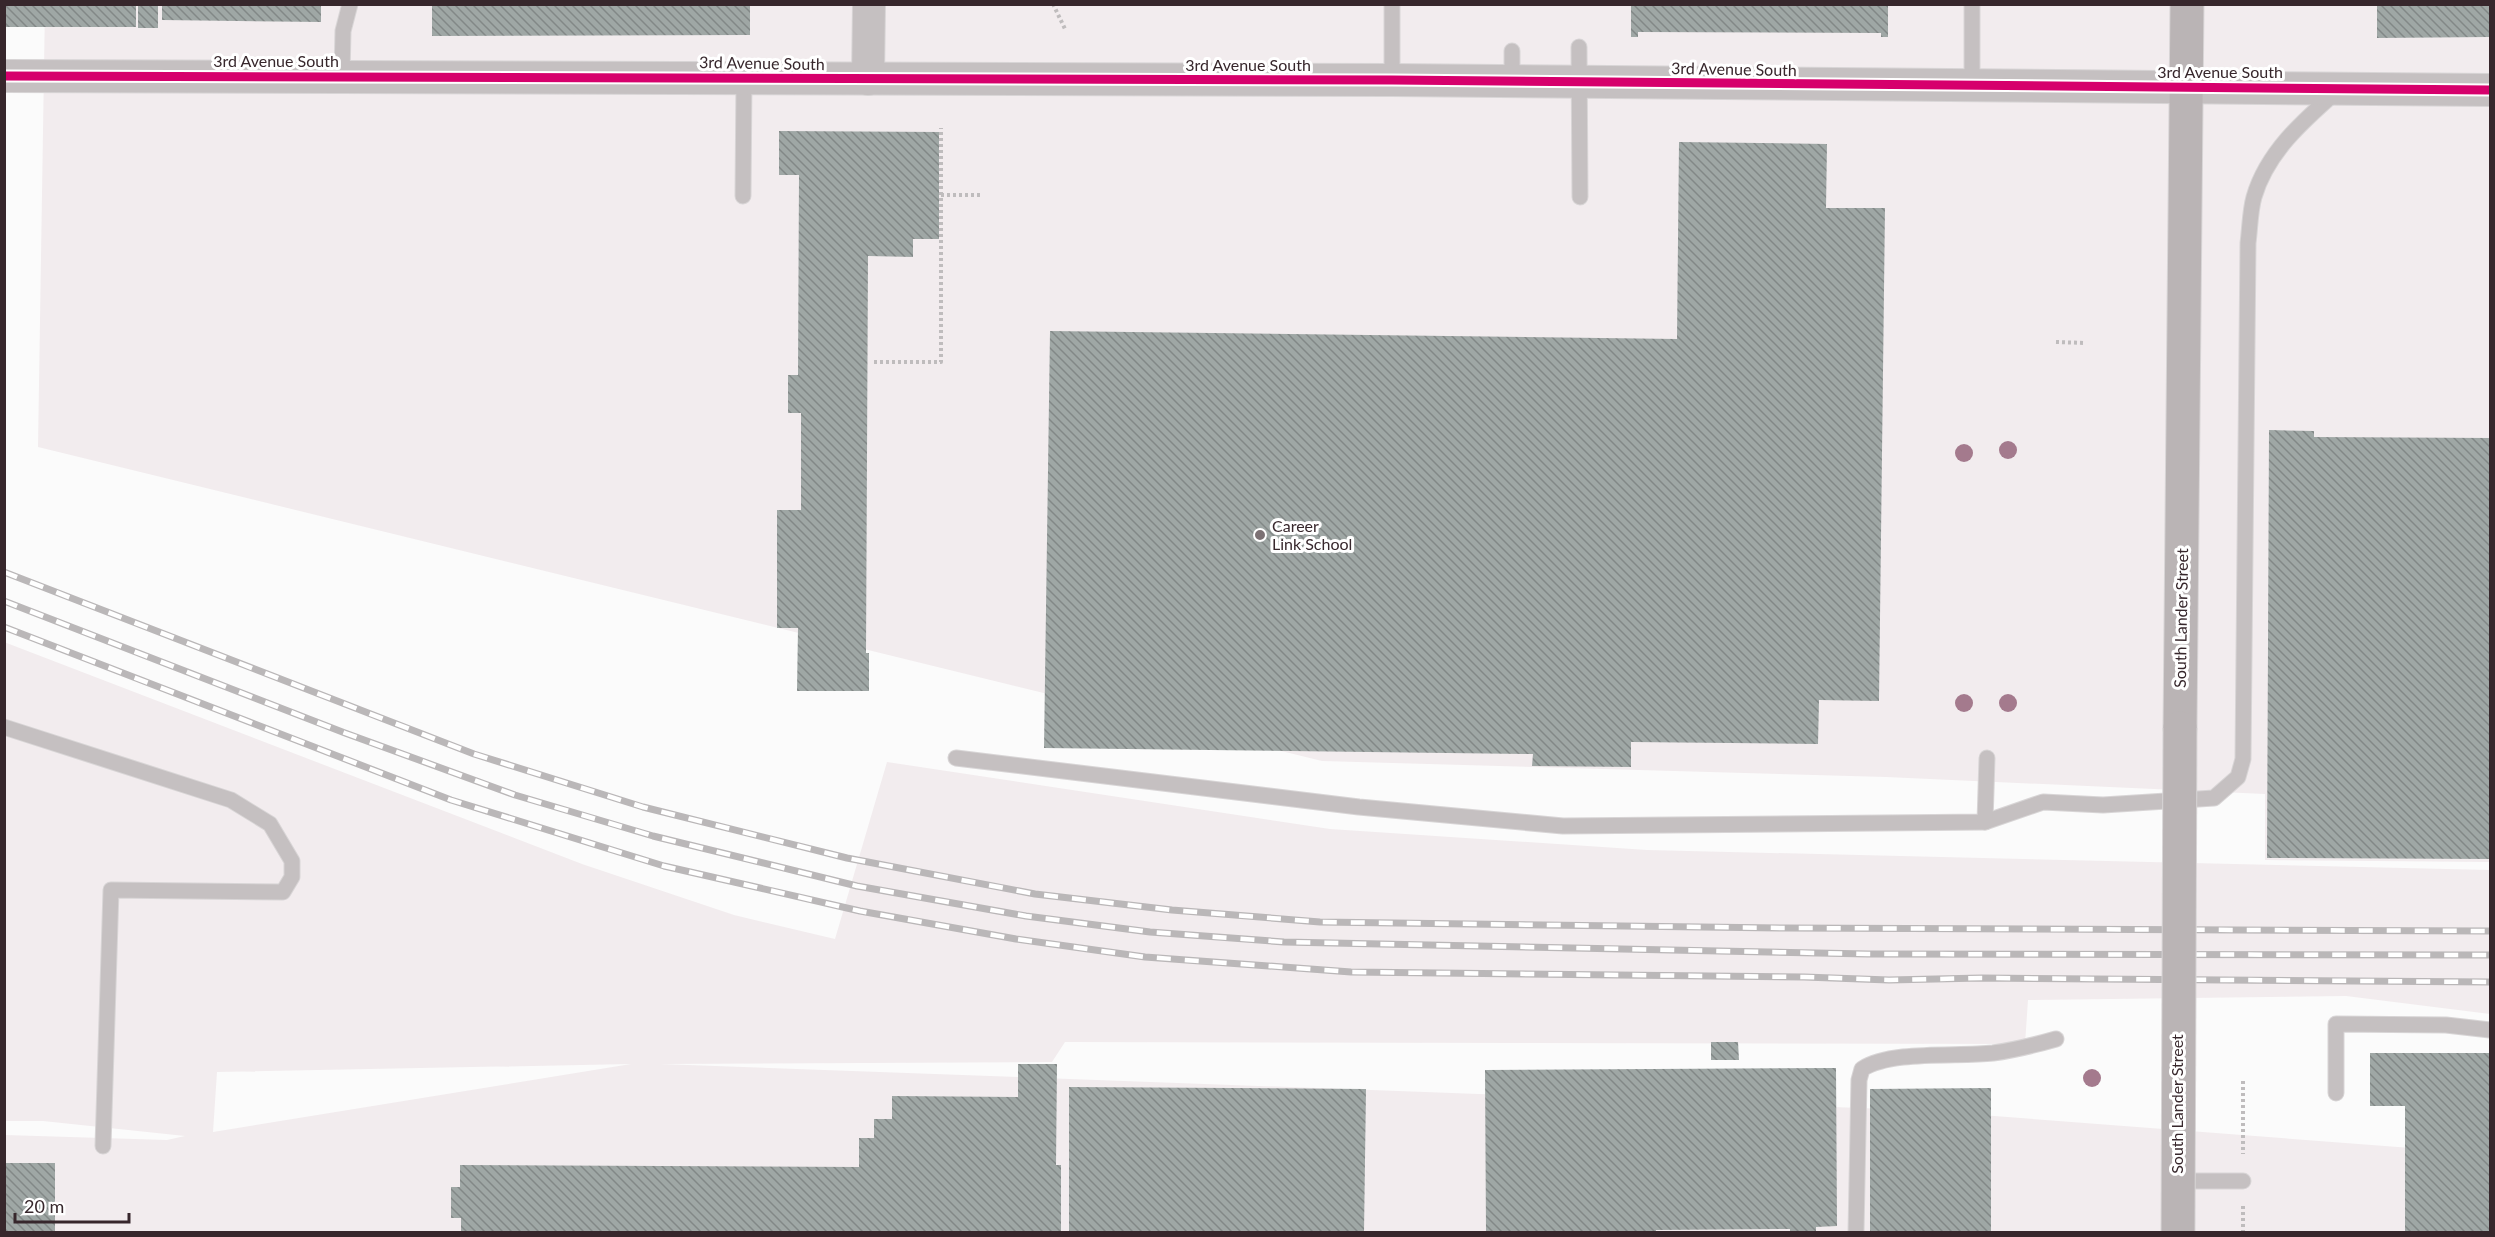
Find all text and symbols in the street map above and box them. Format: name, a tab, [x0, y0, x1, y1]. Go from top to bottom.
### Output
street label: 3rd Avenue South	[213, 51, 339, 70]
street label: 3rd Avenue South	[699, 52, 825, 73]
street label: 3rd Avenue South	[1185, 55, 1311, 74]
street label: 3rd Avenue South	[1671, 58, 1797, 79]
street label: 3rd Avenue South	[2157, 62, 2283, 81]
place label: Career Link School	[1272, 516, 1352, 553]
marker: Career Link School	[1253, 528, 1267, 542]
street label: South Lander Street	[2170, 548, 2191, 688]
street label: South Lander Street	[2167, 1034, 2186, 1174]
scale bar	[15, 1186, 129, 1224]
text: 20 m	[24, 1195, 64, 1217]

